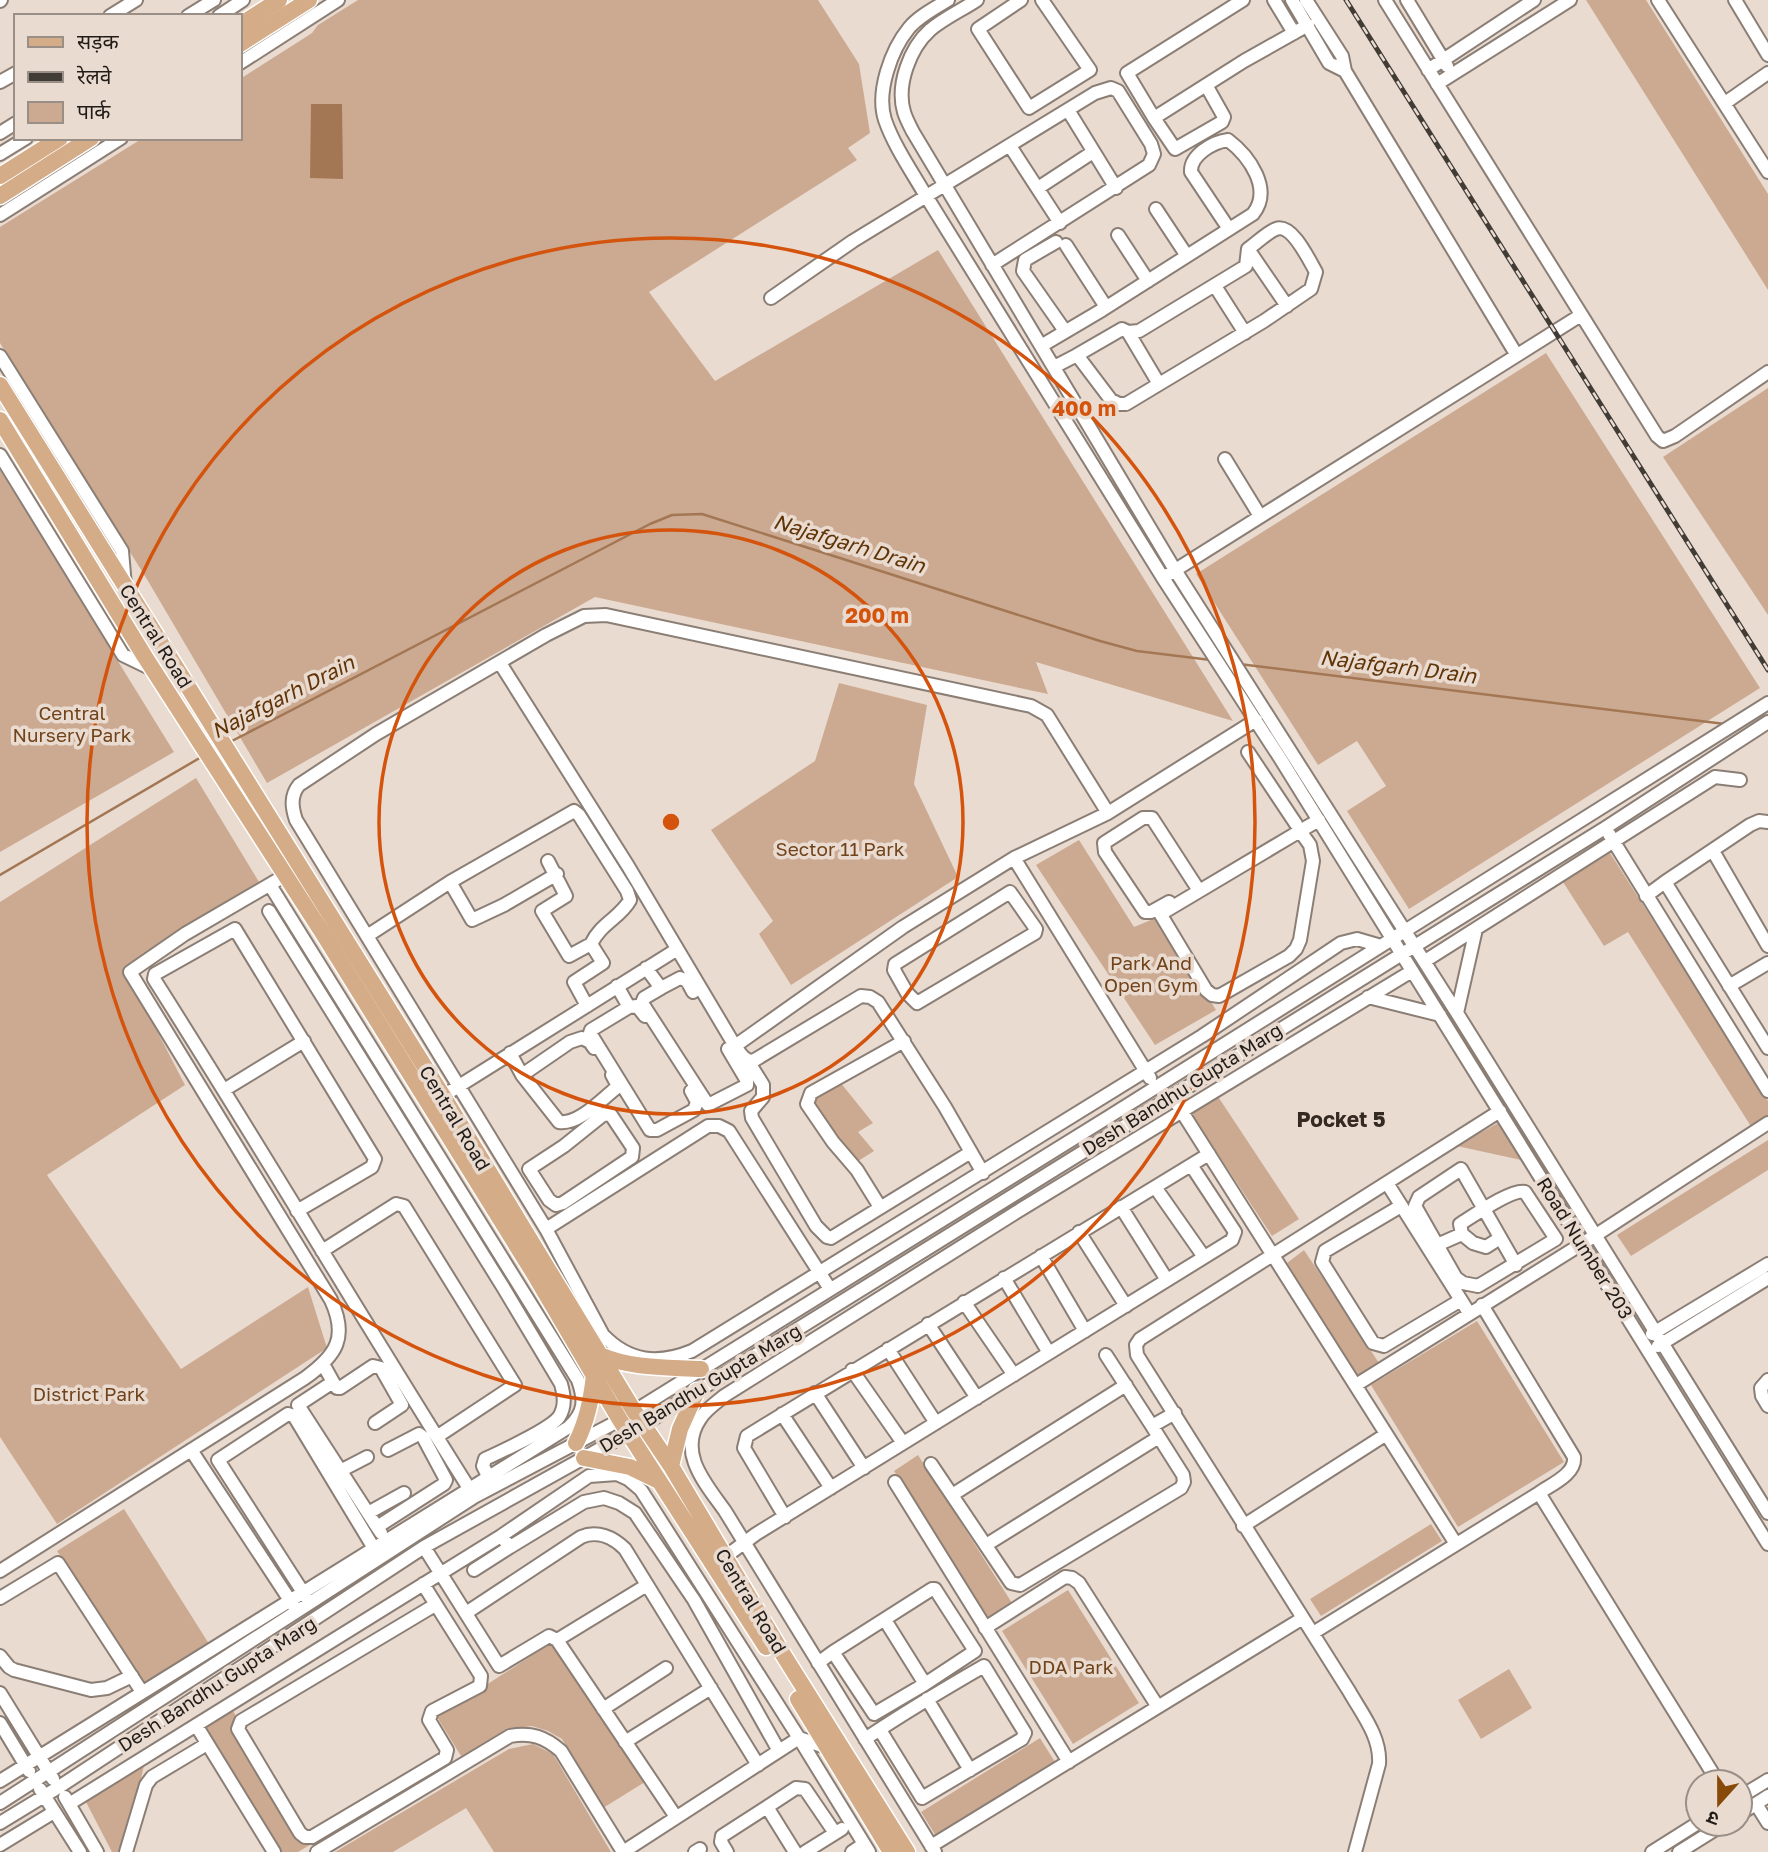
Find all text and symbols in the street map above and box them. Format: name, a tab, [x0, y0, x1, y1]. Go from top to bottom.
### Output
legend	[14, 14, 242, 140]
text: सड़क	[77, 28, 119, 54]
text: रेलवे	[76, 63, 112, 89]
text: पार्क	[77, 98, 111, 124]
text: 400 m	[1052, 395, 1116, 421]
water label: Najafgarh Drain	[770, 508, 929, 579]
street label: Central Road	[115, 579, 198, 692]
text: 200 m	[845, 602, 909, 628]
water label: Najafgarh Drain	[1319, 644, 1479, 689]
water label: Najafgarh Drain	[207, 648, 359, 743]
park label: Central Nursery Park	[13, 701, 132, 746]
centre of rings	[659, 810, 683, 834]
park label: Sector 11 Park	[775, 837, 905, 860]
park label: Park And Open Gym	[1104, 951, 1198, 996]
street label: Desh Bandhu Gupta Marg	[1078, 1018, 1286, 1160]
street label: Central Road	[415, 1061, 496, 1174]
district label: Pocket 5	[1296, 1106, 1386, 1132]
street label: Road Number 203	[1533, 1173, 1638, 1323]
street label: Desh Bandhu Gupta Marg	[595, 1318, 805, 1457]
park label: District Park	[33, 1382, 145, 1405]
street label: Central Road	[711, 1544, 792, 1657]
street label: Desh Bandhu Gupta Marg	[113, 1611, 320, 1756]
park label: DDA Park	[1029, 1655, 1114, 1678]
north arrow	[1684, 1768, 1754, 1838]
text: उ	[1703, 1806, 1722, 1832]

